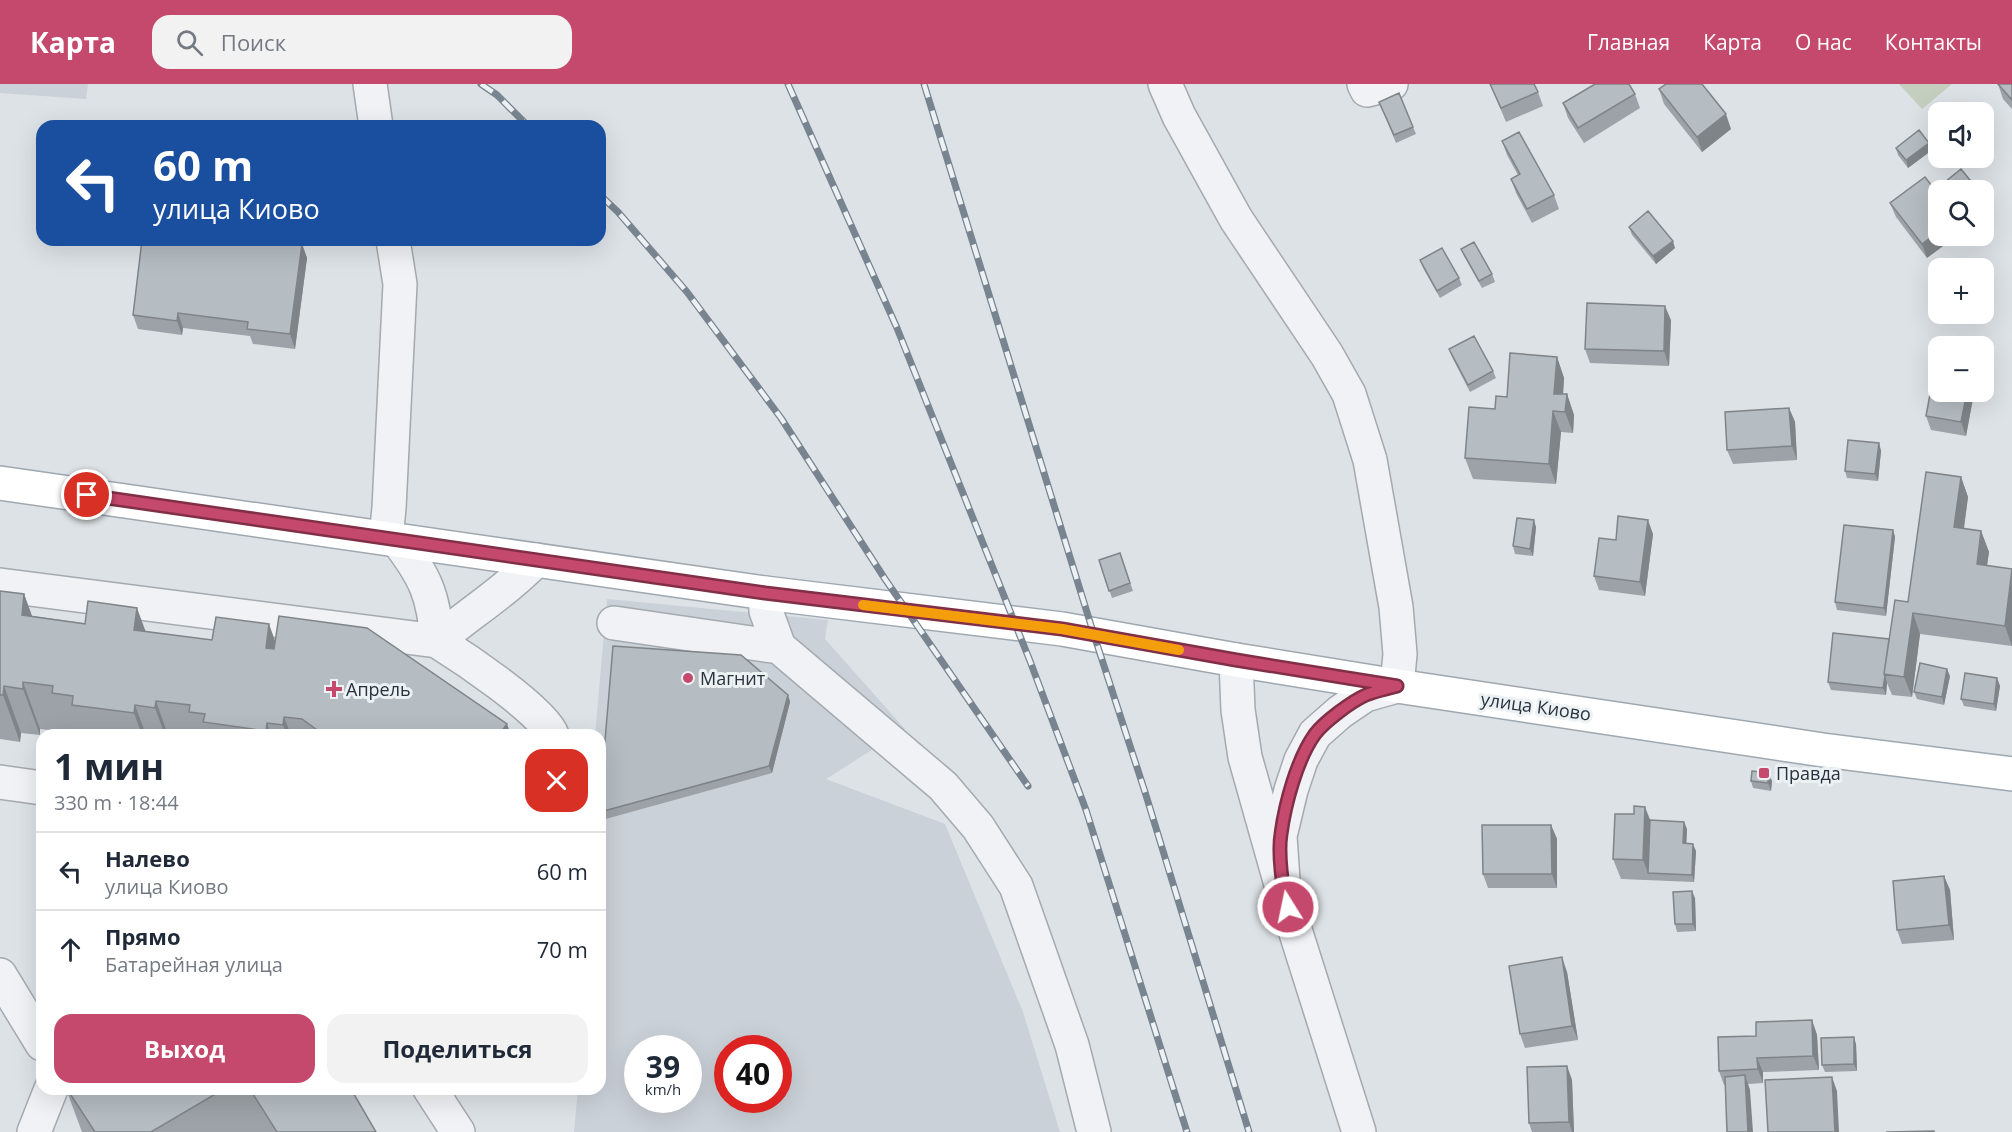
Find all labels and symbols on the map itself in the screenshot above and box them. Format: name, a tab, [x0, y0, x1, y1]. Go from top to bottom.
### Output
pin	[61, 469, 112, 520]
place label: Магнит	[700, 666, 766, 690]
marker: Магнит	[681, 671, 695, 685]
place label: Апрель	[346, 677, 411, 701]
marker: Апрель	[327, 682, 341, 696]
street label: улица Киово	[1479, 686, 1593, 726]
place label: Правда	[1776, 761, 1841, 785]
marker: Правда	[1757, 766, 1771, 780]
position arrow	[1256, 875, 1320, 939]
speed limit sign: 40	[714, 1035, 792, 1113]

